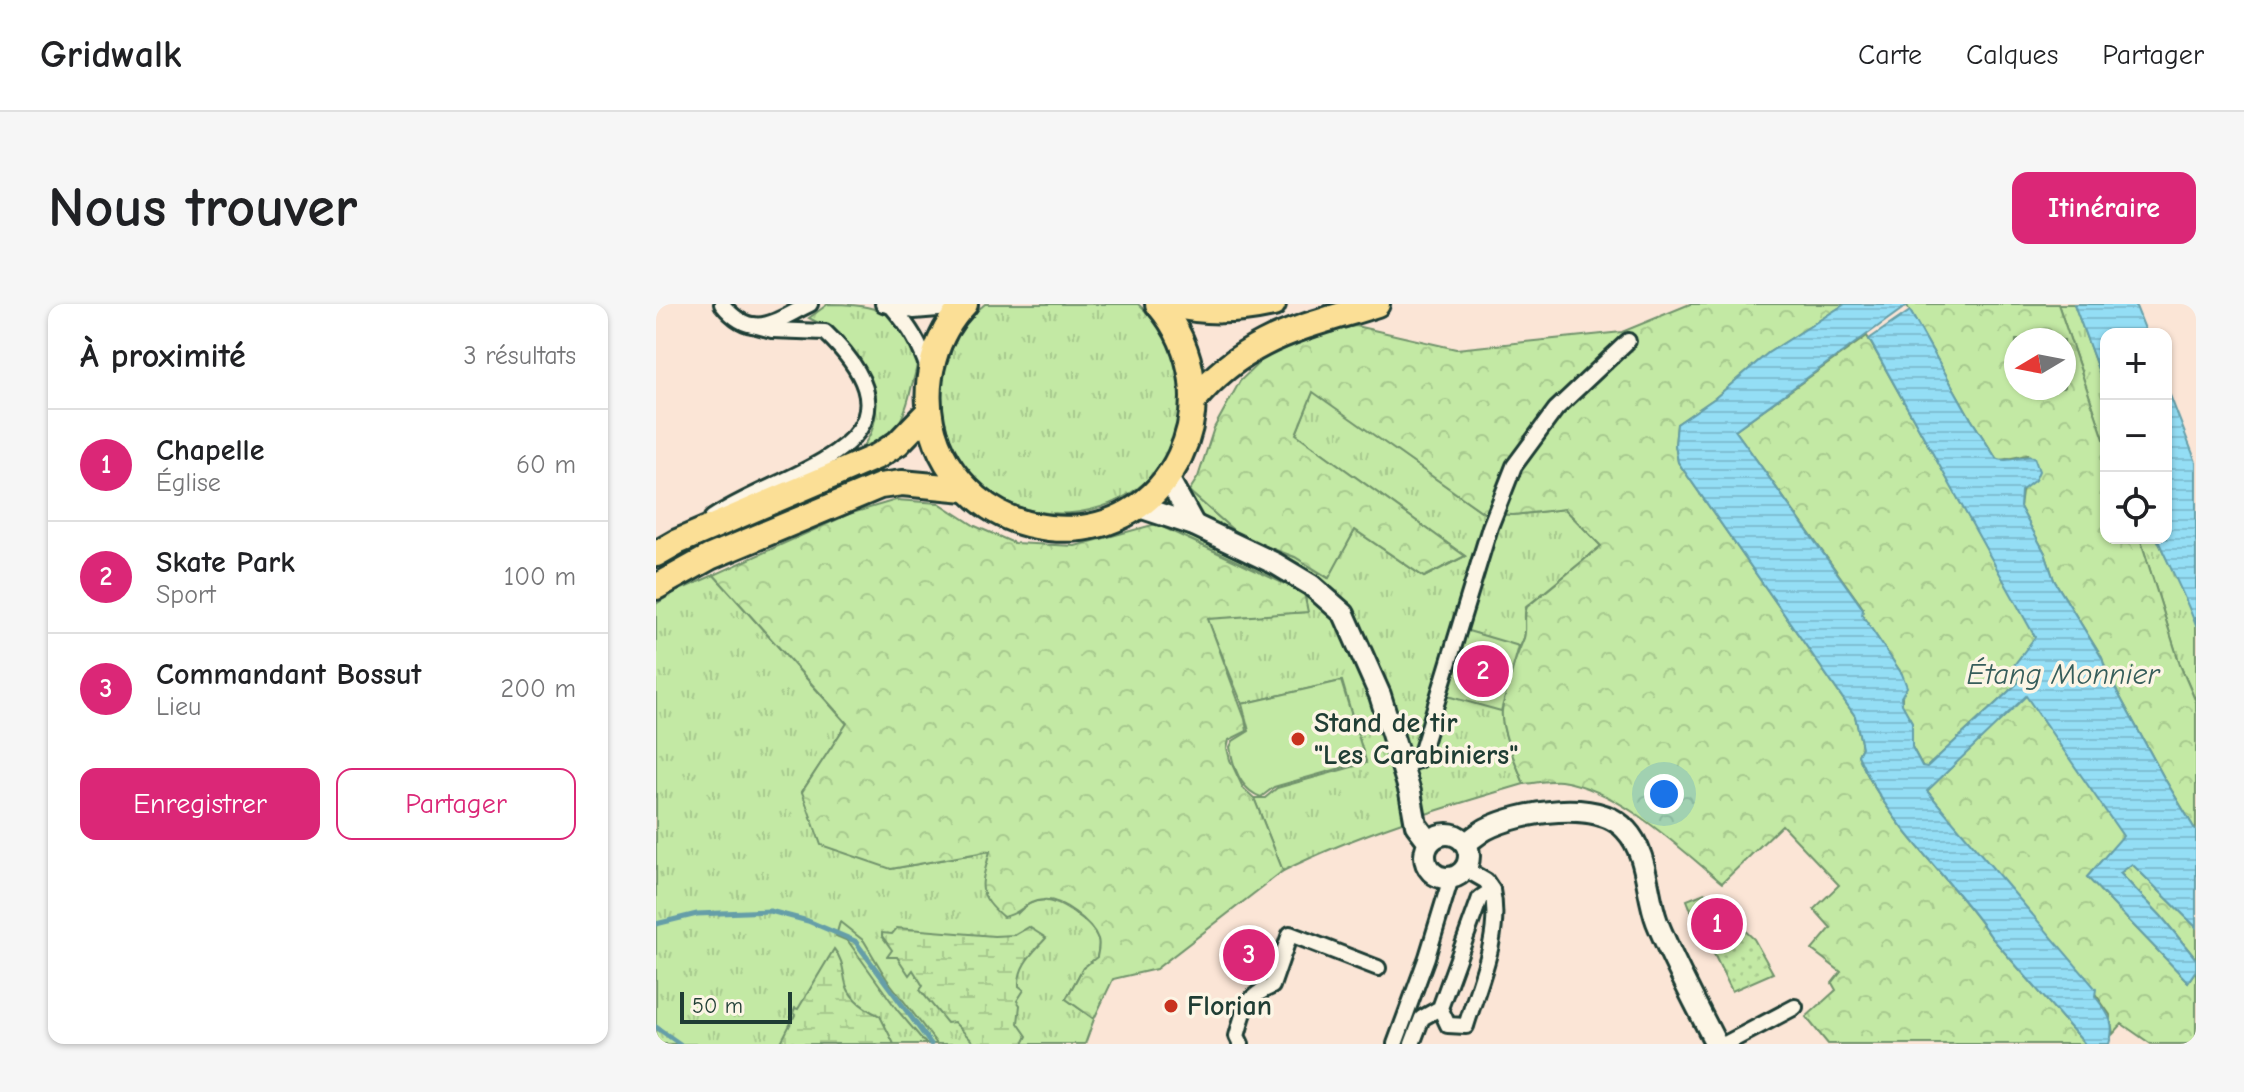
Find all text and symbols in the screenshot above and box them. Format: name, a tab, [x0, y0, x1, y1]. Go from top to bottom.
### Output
text: Gridwalk	[40, 33, 182, 77]
text: Carte	[1858, 39, 1922, 71]
text: Calques	[1966, 39, 2058, 71]
text: Partager	[2102, 39, 2204, 71]
button: Itinéraire	[2012, 172, 2196, 244]
text: Nous trouver	[48, 176, 357, 240]
north arrow	[2004, 328, 2076, 400]
map controls	[2100, 328, 2172, 544]
button: +	[2100, 328, 2172, 400]
text: À proximité	[80, 336, 246, 376]
text: 3 résultats	[463, 341, 576, 371]
button: −	[2100, 400, 2172, 472]
text: Chapelle	[156, 433, 264, 468]
text: 1	[101, 450, 111, 480]
text: 60 m	[516, 450, 576, 480]
text: Église	[156, 468, 221, 498]
button: locate	[2100, 472, 2172, 544]
text: Skate Park	[156, 545, 295, 580]
text: 2	[100, 562, 112, 592]
text: 100 m	[504, 562, 576, 592]
text: Sport	[156, 580, 216, 610]
pin: 2	[1457, 641, 1509, 701]
text: Commandant Bossut	[156, 657, 421, 692]
water label: Étang Monnier	[1966, 657, 2161, 692]
text: 3	[100, 674, 112, 704]
text: 200 m	[501, 674, 576, 704]
text: Lieu	[156, 692, 201, 722]
place label: Stand de tir "Les Carabiniers"	[1314, 707, 1518, 771]
marker: Stand de tir "Les Carabiniers"	[1289, 730, 1307, 748]
button: Enregistrer	[80, 768, 320, 840]
button: Partager	[336, 768, 576, 840]
your location	[1644, 774, 1684, 814]
pin: 1	[1691, 894, 1743, 954]
pin: 3	[1223, 925, 1275, 985]
scale bar	[680, 988, 792, 1024]
place label: Florian	[1187, 990, 1272, 1022]
text: 50 m	[692, 993, 743, 1019]
marker: Florian	[1162, 997, 1180, 1015]

